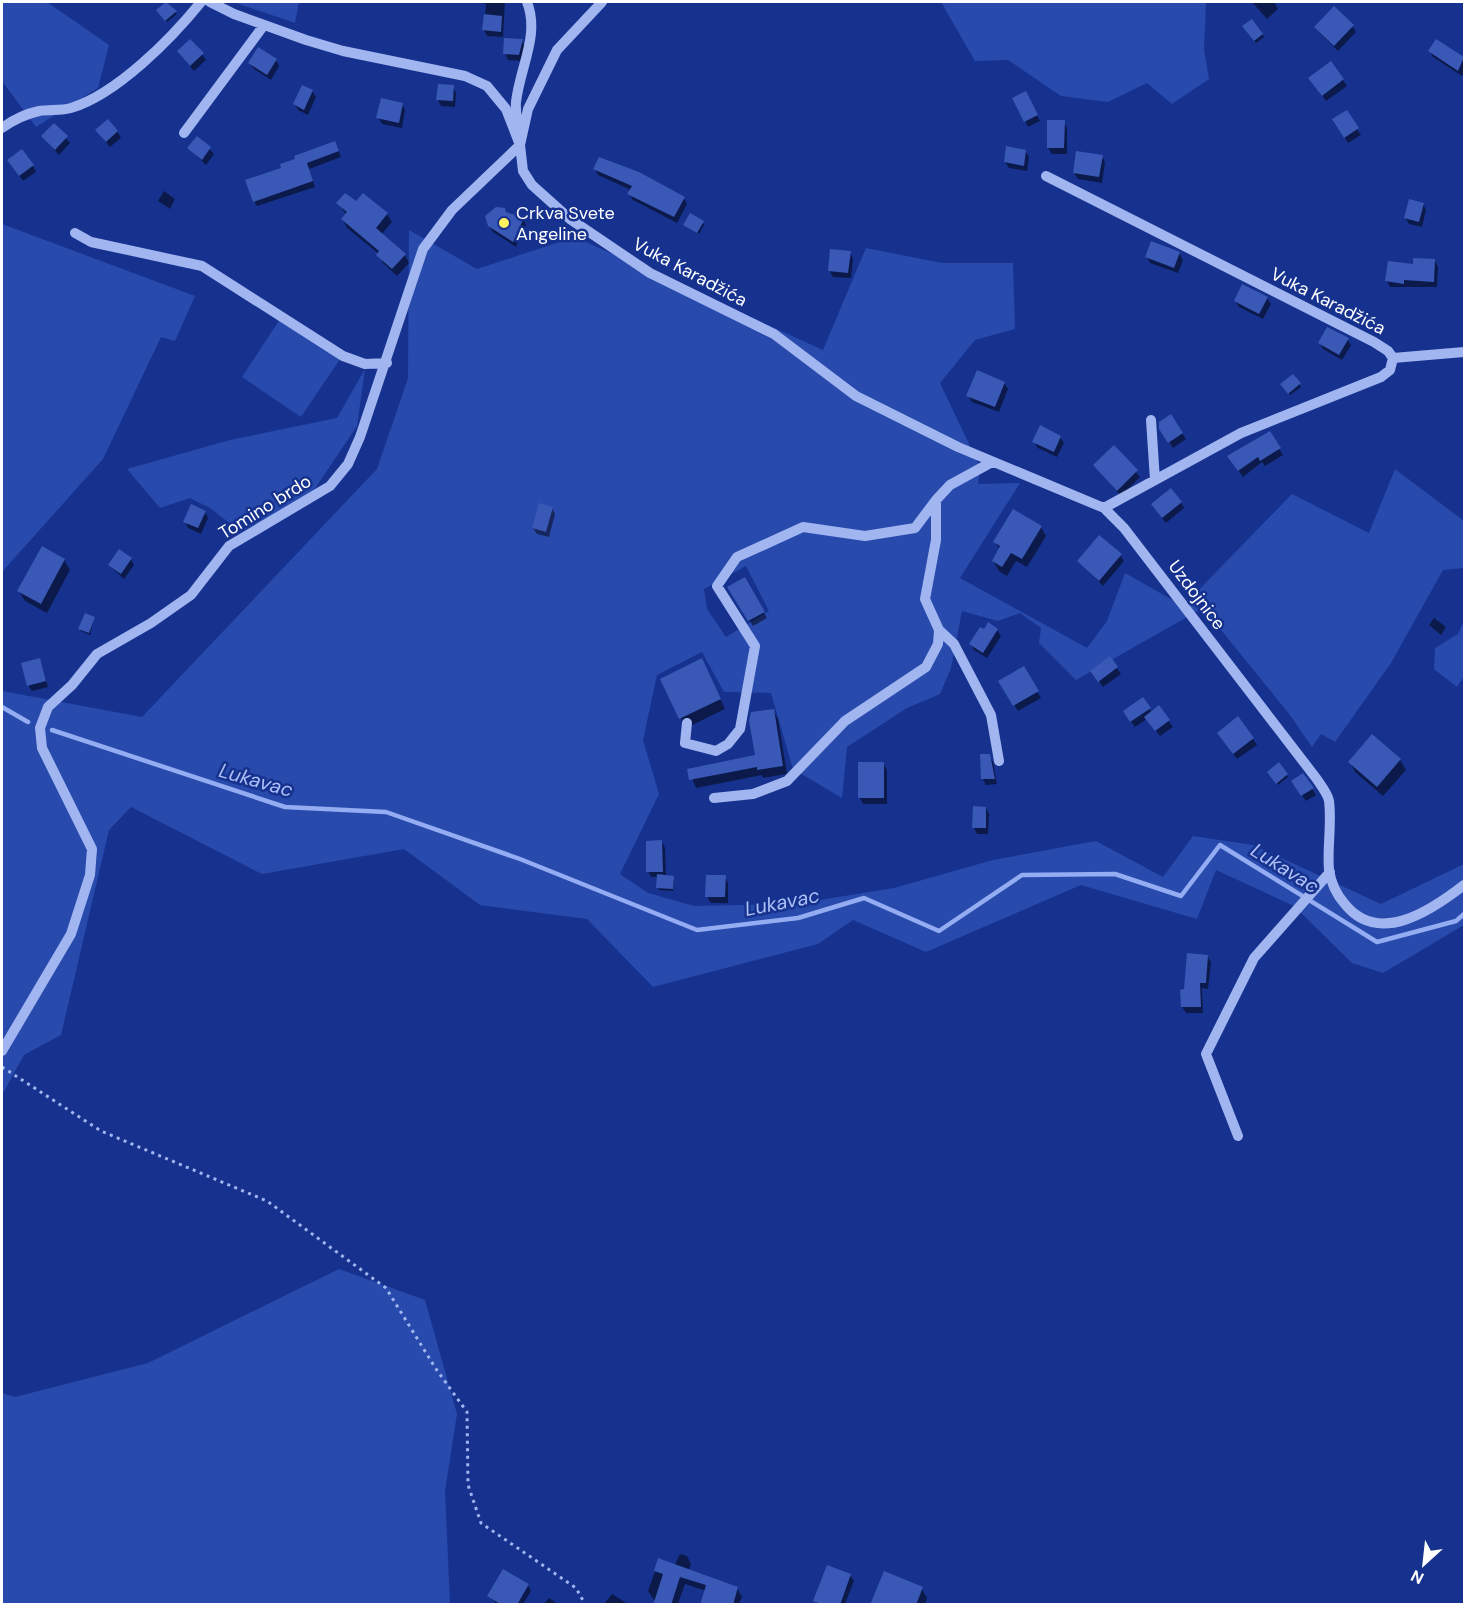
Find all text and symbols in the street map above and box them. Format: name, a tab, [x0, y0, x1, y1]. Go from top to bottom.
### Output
place label: Crkva Svete Angeline	[516, 201, 615, 246]
marker: Crkva Svete Angeline	[497, 216, 511, 230]
street label: Vuka Karadžića	[629, 232, 751, 312]
street label: Vuka Karadžića	[1266, 262, 1390, 340]
street label: Tomino brdo	[214, 469, 316, 545]
street label: Uzdojnice	[1163, 555, 1231, 635]
water label: Lukavac	[216, 757, 296, 803]
water label: Lukavac	[1246, 837, 1324, 899]
water label: Lukavac	[742, 882, 822, 922]
north arrow	[1394, 1534, 1454, 1594]
text: N	[1407, 1565, 1427, 1589]

